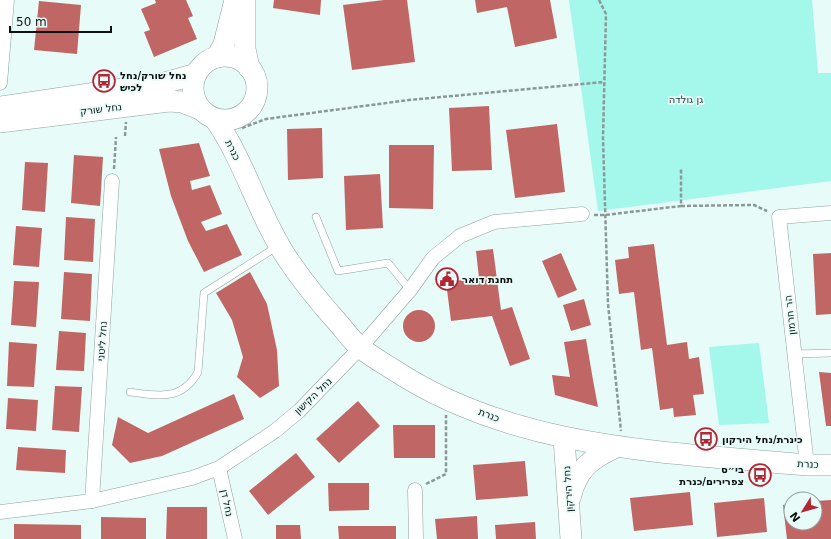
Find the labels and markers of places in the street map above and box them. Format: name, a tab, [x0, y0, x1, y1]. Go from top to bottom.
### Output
bus stop icon: נחל שורק/נחל לכיש	[91, 68, 117, 94]
place label: נחל שורק/נחל לכיש	[120, 70, 186, 93]
public building icon: תחנת דואר	[434, 266, 460, 292]
place label: תחנת דואר	[462, 274, 513, 285]
bus stop icon: כינרת/נחל הירקון	[693, 426, 719, 452]
place label: כינרת/נחל הירקון	[722, 434, 803, 445]
bus stop icon: בי״ס צפרירים/כנרת	[747, 462, 773, 488]
place label: בי״ס צפרירים/כנרת	[679, 464, 744, 487]

